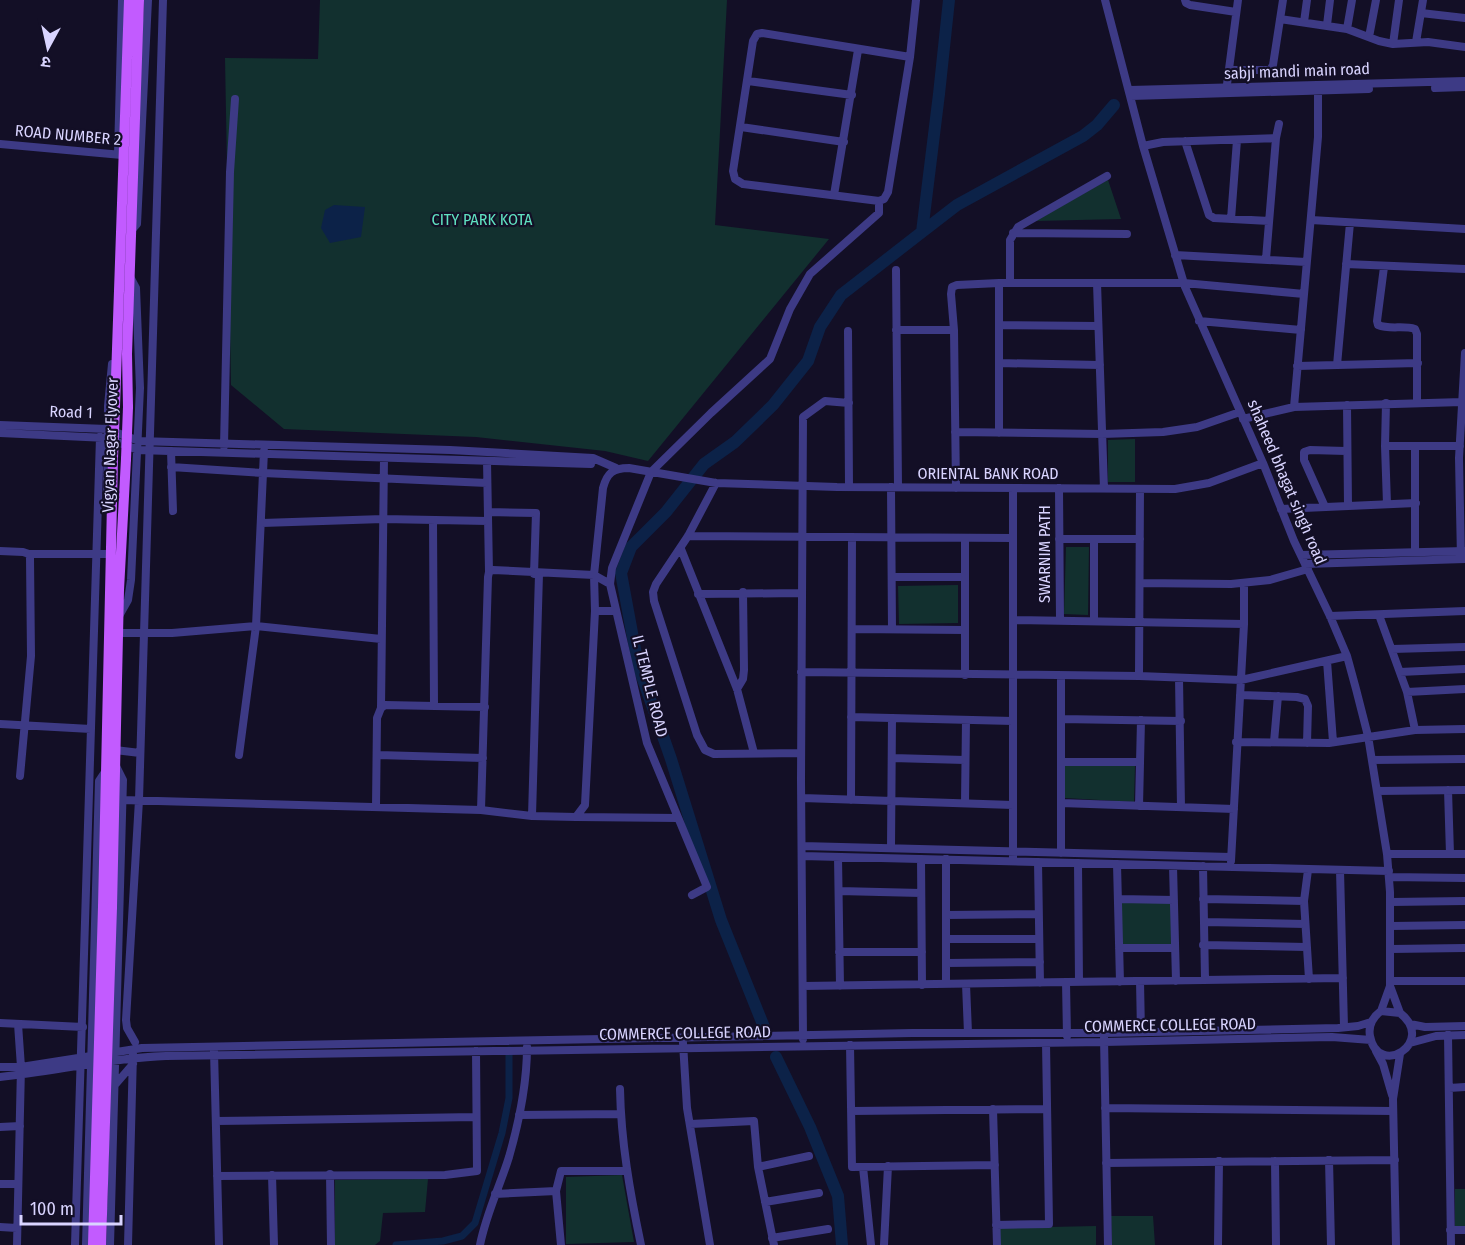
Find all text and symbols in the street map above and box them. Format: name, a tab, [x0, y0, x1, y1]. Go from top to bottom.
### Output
north arrow	[18, 18, 78, 78]
text: उ	[39, 52, 52, 72]
street label: sabji mandi main road	[1224, 59, 1370, 83]
street label: ROAD NUMBER 2	[14, 121, 122, 149]
park label: CITY PARK KOTA	[432, 210, 533, 229]
street label: Vigyan Nagar Flyover	[98, 377, 122, 513]
street label: shaheed bhagat singh road	[1244, 397, 1330, 567]
street label: Road 1	[49, 402, 93, 422]
street label: ORIENTAL BANK ROAD	[917, 464, 1059, 483]
street label: SWARNIM PATH	[1035, 505, 1054, 603]
street label: IL TEMPLE ROAD	[628, 633, 672, 739]
street label: COMMERCE COLLEGE ROAD	[1084, 1014, 1256, 1036]
street label: COMMERCE COLLEGE ROAD	[599, 1022, 771, 1044]
scale bar	[21, 1188, 122, 1226]
text: 100 m	[30, 1198, 74, 1220]

